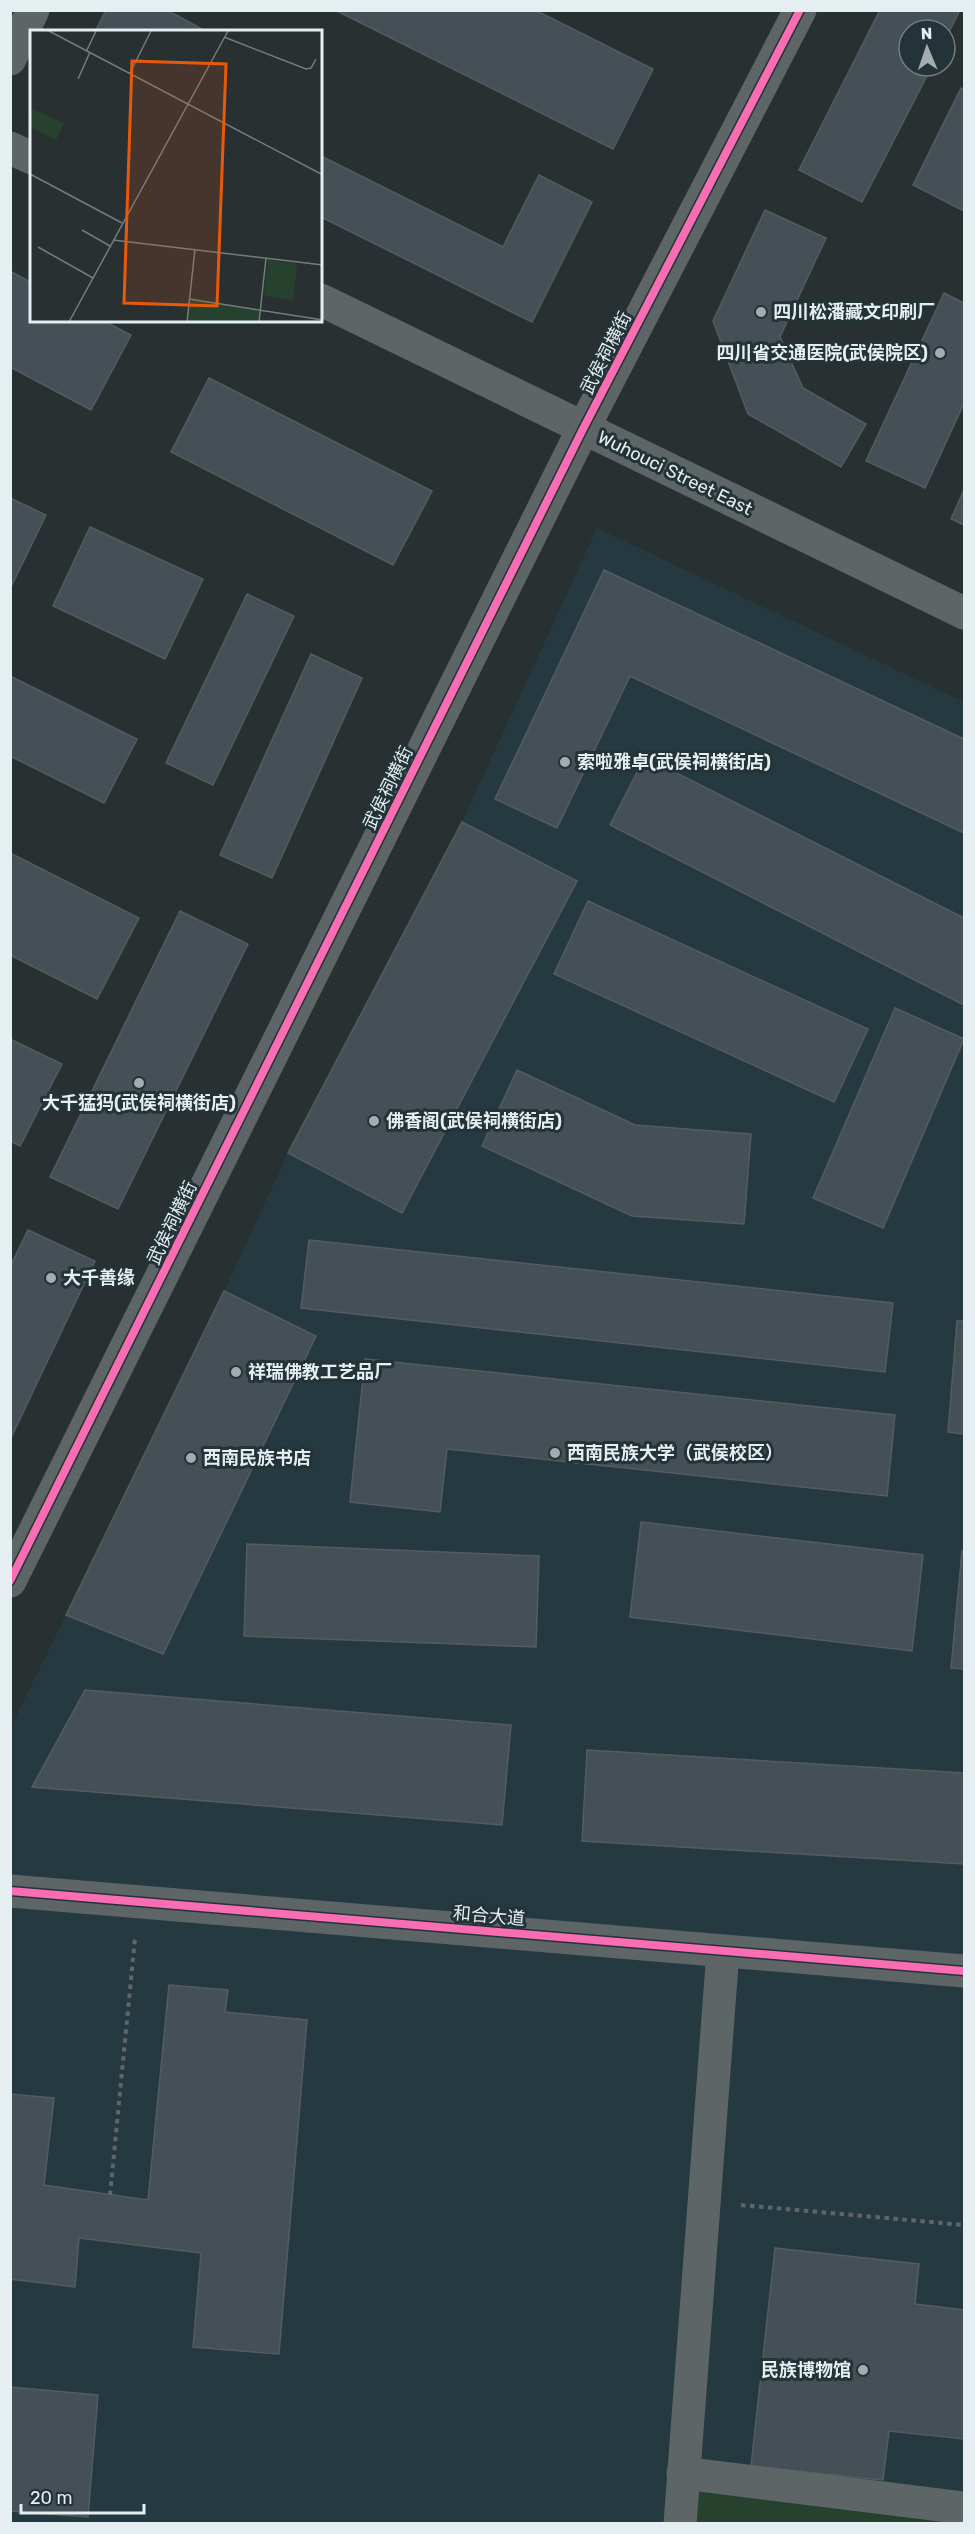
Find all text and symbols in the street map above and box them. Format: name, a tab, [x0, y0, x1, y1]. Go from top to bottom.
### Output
north arrow	[897, 18, 957, 78]
text: N	[920, 24, 933, 43]
inset map	[30, 30, 322, 322]
place label: 四川松潘藏文印刷厂	[773, 301, 935, 323]
marker: 四川松潘藏文印刷厂	[754, 305, 768, 319]
street label: 武侯祠横街	[576, 308, 636, 398]
place label: 四川省交通医院(武侯院区)	[716, 342, 928, 364]
marker: 四川省交通医院(武侯院区)	[933, 346, 947, 360]
street label: Wuhouci Street East	[594, 426, 756, 520]
street label: 武侯祠横街	[358, 743, 418, 833]
place label: 索啦雅卓(武侯祠横街店)	[577, 751, 771, 773]
marker: 索啦雅卓(武侯祠横街店)	[558, 755, 572, 769]
marker: 大千猛犸(武侯祠横街店)	[132, 1076, 146, 1090]
place label: 大千猛犸(武侯祠横街店)	[42, 1092, 236, 1114]
place label: 佛香阁(武侯祠横街店)	[386, 1110, 562, 1132]
marker: 佛香阁(武侯祠横街店)	[367, 1114, 381, 1128]
street label: 武侯祠横街	[142, 1178, 202, 1268]
place label: 大千善缘	[63, 1267, 135, 1289]
marker: 大千善缘	[44, 1271, 58, 1285]
place label: 祥瑞佛教工艺品厂	[248, 1361, 392, 1383]
marker: 祥瑞佛教工艺品厂	[229, 1365, 243, 1379]
place label: 西南民族大学（武侯校区）	[567, 1442, 783, 1464]
marker: 西南民族大学（武侯校区）	[548, 1446, 562, 1460]
place label: 西南民族书店	[203, 1447, 311, 1469]
marker: 西南民族书店	[184, 1451, 198, 1465]
street label: 和合大道	[452, 1902, 526, 1930]
place label: 民族博物馆	[761, 2359, 851, 2381]
marker: 民族博物馆	[856, 2363, 870, 2377]
scale bar	[21, 2477, 144, 2515]
text: 20 m	[30, 2487, 72, 2509]

